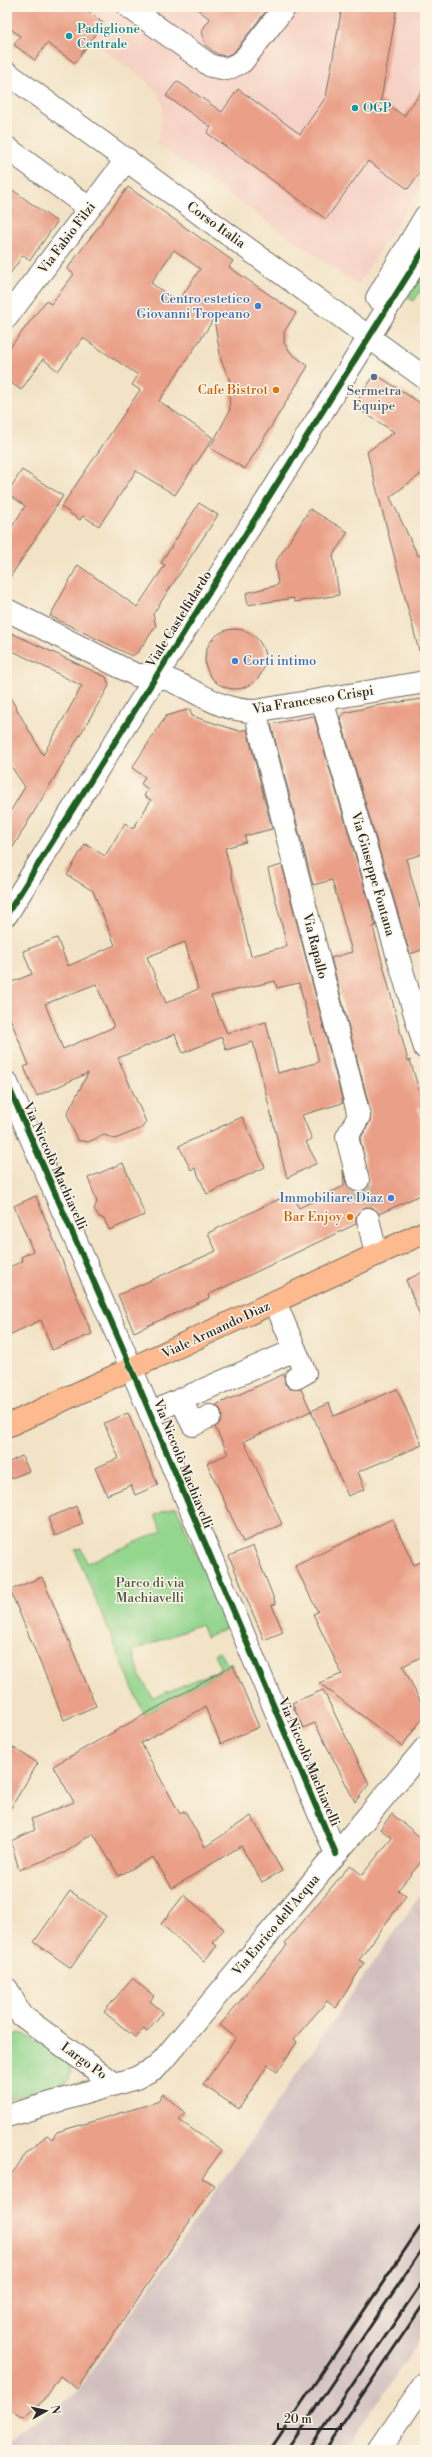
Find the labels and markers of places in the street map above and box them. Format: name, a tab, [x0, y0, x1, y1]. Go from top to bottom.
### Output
place label: Padiglione Centrale	[77, 21, 140, 52]
marker: Padiglione Centrale	[64, 31, 74, 41]
place label: OGP	[363, 100, 392, 116]
marker: OGP	[350, 103, 360, 113]
place label: Centro estetico Giovanni Tropeano	[137, 291, 250, 322]
marker: Centro estetico Giovanni Tropeano	[253, 301, 263, 311]
marker: Sermetra Equipe	[369, 372, 379, 382]
place label: Cafe Bistrot	[198, 382, 268, 398]
place label: Sermetra Equipe	[347, 383, 402, 414]
marker: Cafe Bistrot	[271, 385, 281, 395]
place label: Corti intimo	[243, 653, 316, 669]
marker: Corti intimo	[230, 656, 240, 666]
place label: Immobiliare Diaz	[280, 1190, 383, 1206]
marker: Immobiliare Diaz	[386, 1193, 396, 1203]
place label: Bar Enjoy	[283, 1209, 343, 1225]
marker: Bar Enjoy	[345, 1212, 355, 1222]

